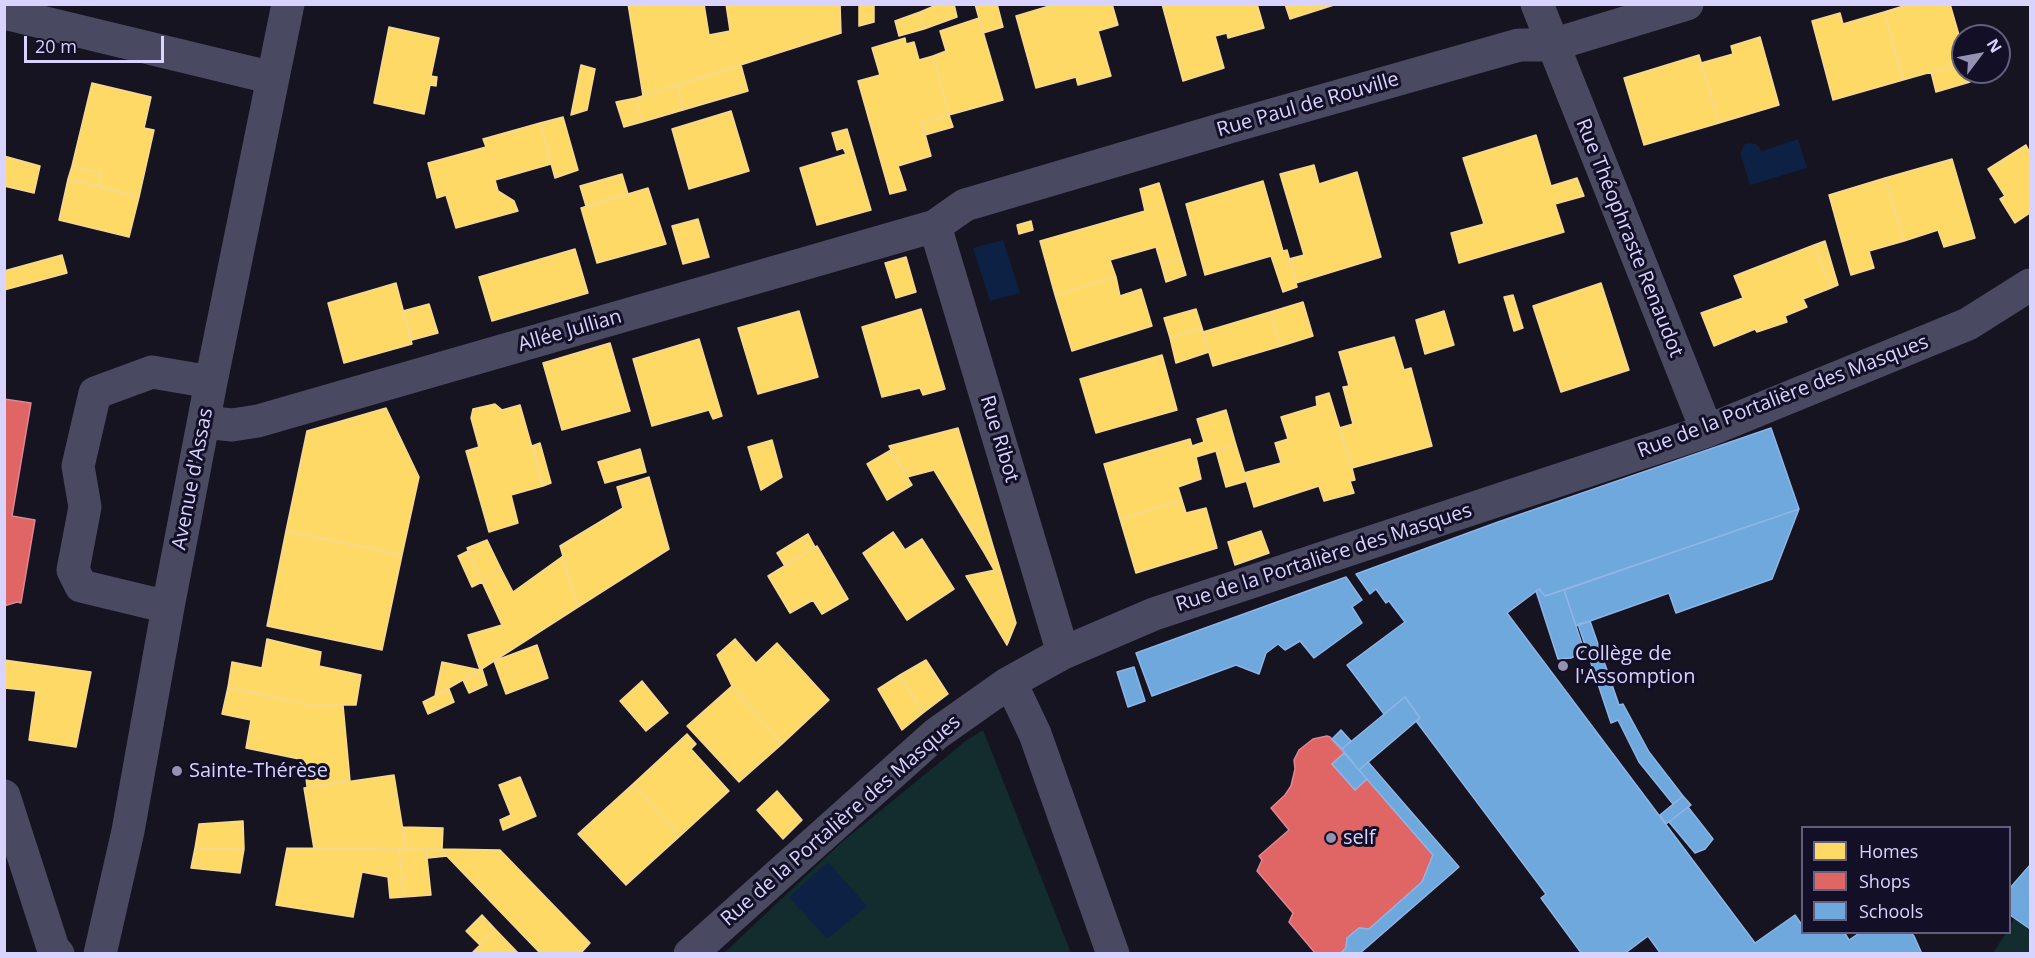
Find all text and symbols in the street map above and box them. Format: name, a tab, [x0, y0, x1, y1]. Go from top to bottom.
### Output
scale bar	[27, 24, 166, 62]
north arrow	[1951, 24, 2011, 84]
text: 20 m	[35, 34, 77, 58]
text: N	[1982, 34, 2007, 57]
street label: Rue Paul de Rouville	[1214, 68, 1402, 142]
street label: Rue Théophraste Renaudot	[1570, 115, 1688, 361]
street label: Allée Jullian	[515, 305, 625, 357]
street label: Rue de la Portalière des Masques	[1634, 330, 1932, 464]
street label: Rue Ribot	[974, 393, 1024, 485]
street label: Avenue d'Assas	[168, 406, 218, 552]
street label: Rue de la Portalière des Masques	[1173, 499, 1475, 617]
place label: Collège de l'Assomption	[1575, 642, 1695, 689]
marker: Collège de l'Assomption	[1556, 659, 1570, 673]
street label: Rue de la Portalière des Masques	[716, 710, 966, 932]
place label: Sainte-Thérèse	[189, 759, 328, 783]
marker: Sainte-Thérèse	[170, 764, 184, 778]
place label: self	[1343, 826, 1376, 850]
legend	[1801, 826, 2011, 934]
marker: self	[1324, 831, 1338, 845]
text: Homes	[1859, 839, 1918, 863]
text: Shops	[1859, 869, 1910, 893]
text: Schools	[1859, 899, 1923, 923]

